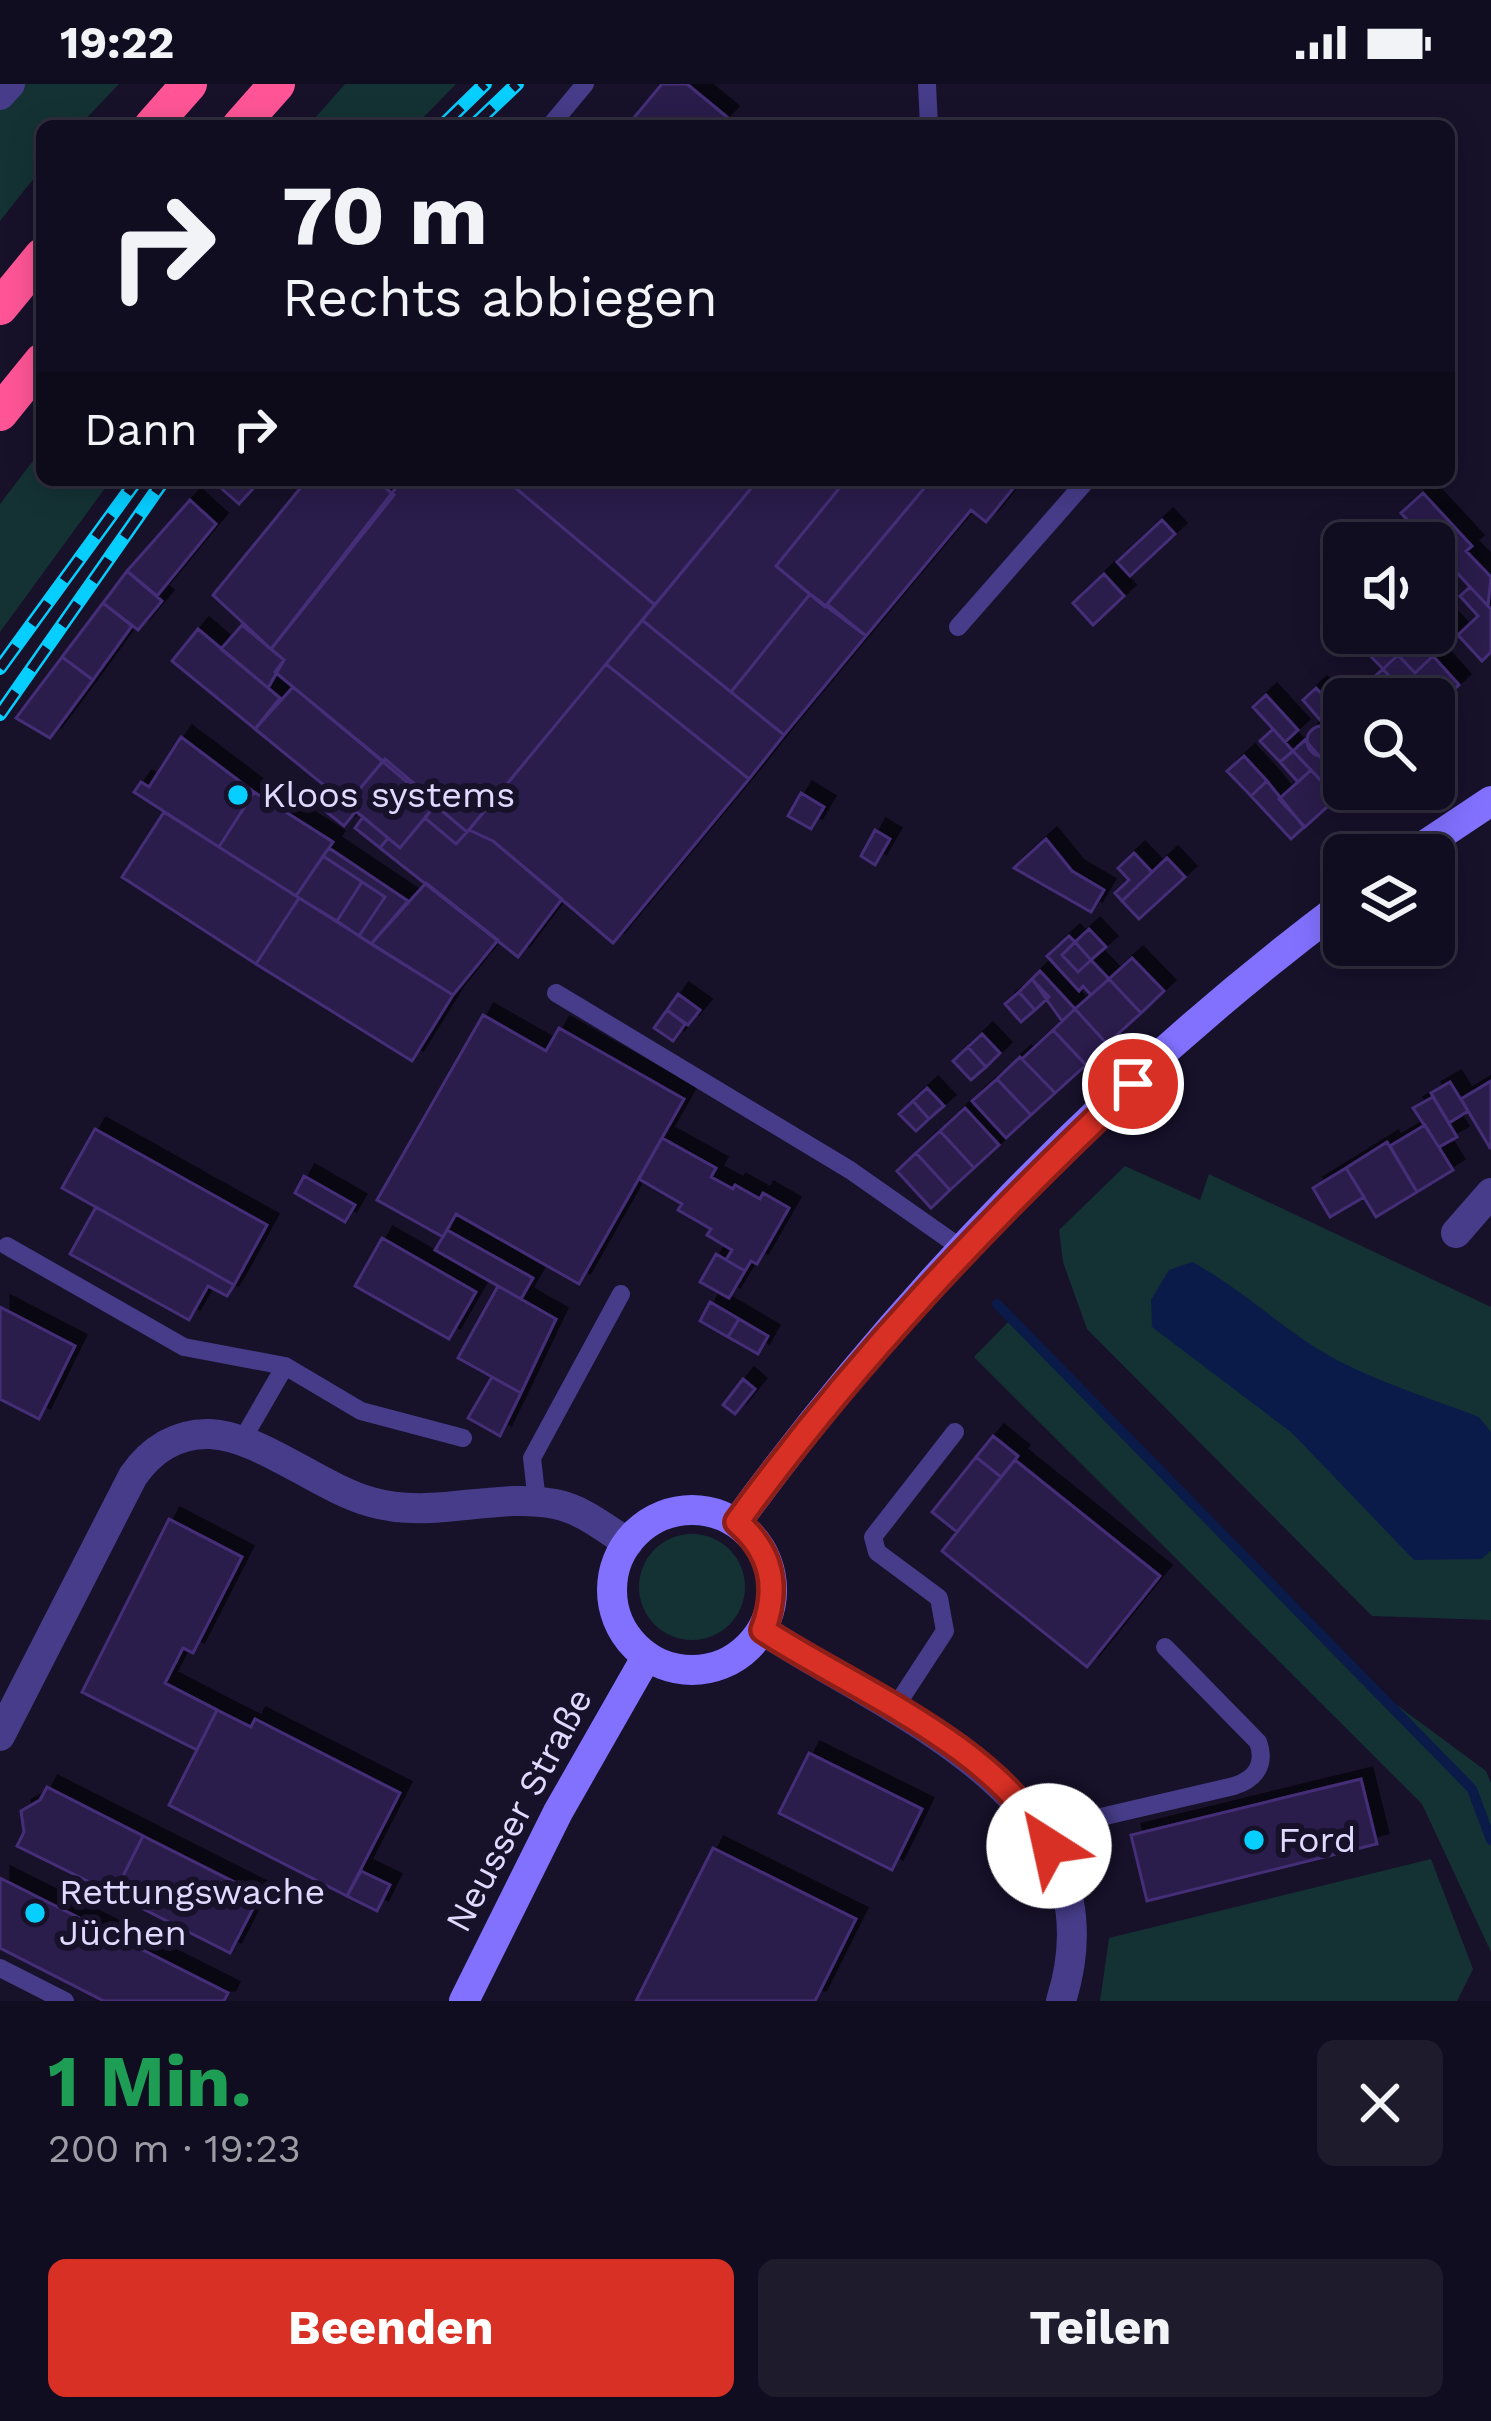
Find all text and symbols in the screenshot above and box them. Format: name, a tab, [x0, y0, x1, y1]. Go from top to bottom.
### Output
text: 19:22	[60, 16, 174, 69]
text: 70 m	[282, 166, 488, 264]
icon: right	[84, 168, 240, 324]
text: Rechts abbiegen	[282, 266, 718, 329]
icon: right	[222, 396, 288, 462]
text: Dann	[84, 403, 198, 456]
map controls	[1323, 522, 1455, 966]
button: sound	[1323, 522, 1455, 654]
button: search	[1323, 678, 1455, 810]
place label: Kloos systems	[262, 774, 515, 816]
marker: Kloos systems	[225, 782, 251, 808]
button: layers	[1323, 834, 1455, 966]
pin	[1082, 1033, 1184, 1135]
icon: arrive	[1100, 1051, 1166, 1117]
street label: Neusser Straße	[437, 1681, 601, 1939]
position arrow	[986, 1783, 1112, 1909]
place label: Ford	[1278, 1819, 1356, 1861]
marker: Ford	[1241, 1827, 1267, 1853]
place label: Rettungswache Jüchen	[59, 1871, 325, 1954]
marker: Rettungswache Jüchen	[22, 1900, 48, 1926]
text: 1 Min.	[48, 2039, 252, 2123]
button: close	[1317, 2040, 1443, 2166]
text: 200 m · 19:23	[48, 2126, 301, 2171]
button: Beenden	[48, 2259, 734, 2397]
button: Teilen	[758, 2259, 1443, 2397]

